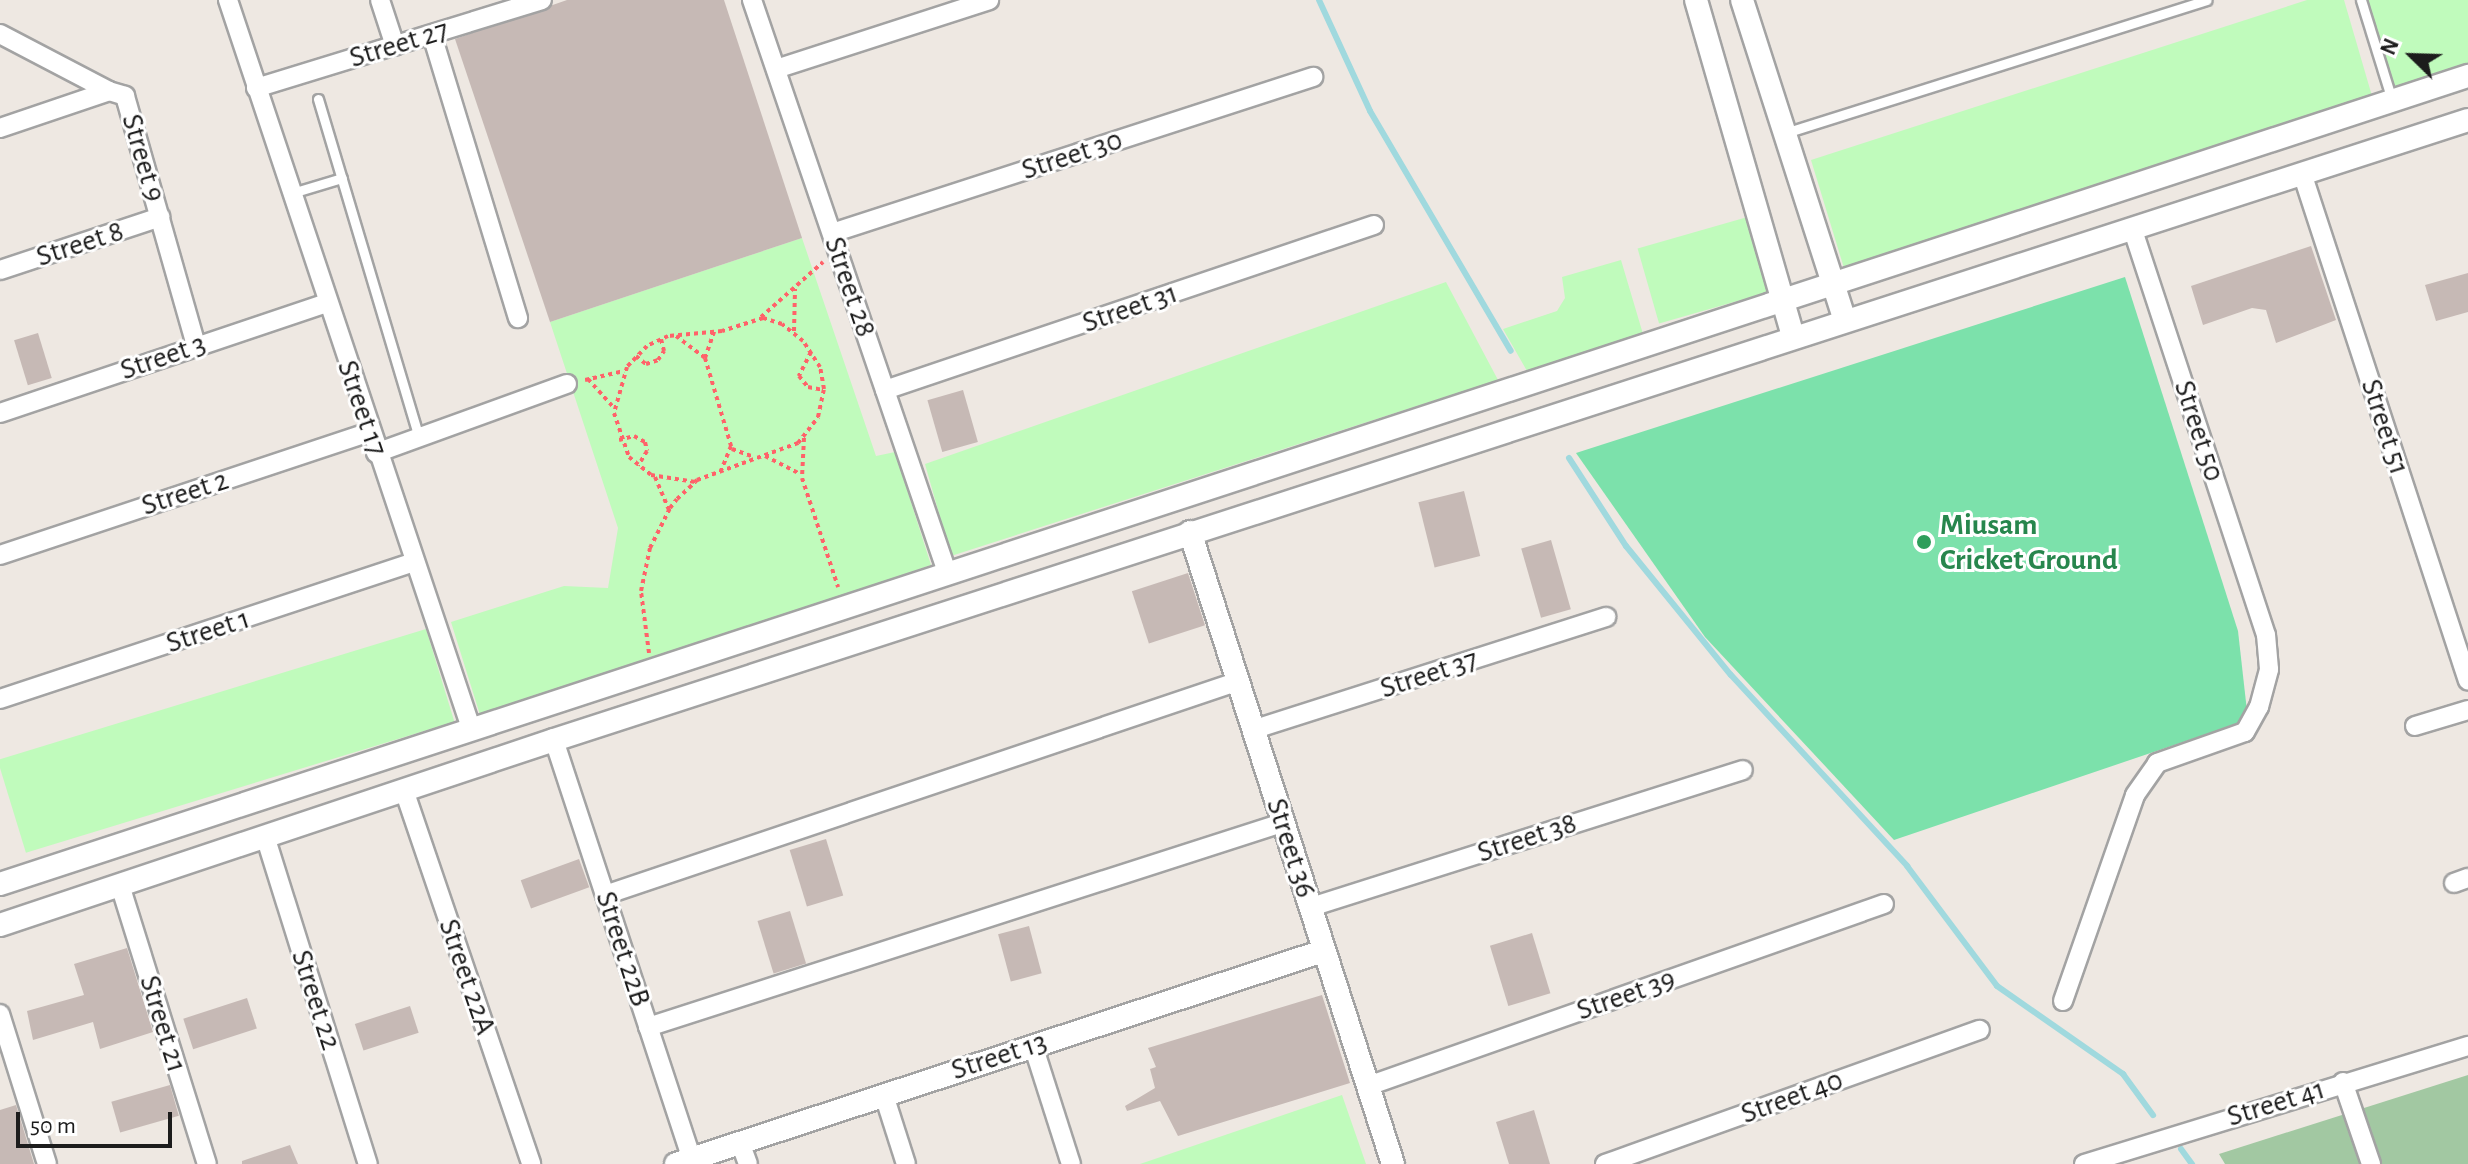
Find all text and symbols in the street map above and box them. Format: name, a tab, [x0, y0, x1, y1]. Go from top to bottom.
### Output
street label: Street 27	[345, 12, 453, 76]
north arrow	[2372, 16, 2452, 96]
text: N	[2377, 35, 2403, 58]
street label: Street 9	[113, 110, 173, 206]
street label: Street 30	[1017, 122, 1127, 188]
street label: Street 8	[32, 213, 128, 275]
street label: Street 28	[816, 232, 884, 342]
street label: Street 31	[1078, 275, 1182, 341]
street label: Street 3	[116, 326, 210, 388]
street label: Street 17	[329, 356, 395, 460]
street label: Street 51	[2353, 375, 2417, 479]
street label: Street 50	[2166, 376, 2232, 486]
street label: Street 2	[137, 462, 233, 524]
place label: Miusam Cricket Ground	[1940, 507, 2118, 578]
marker: Miusam Cricket Ground	[1915, 533, 1933, 551]
street label: Street 1	[162, 601, 254, 661]
street label: Street 37	[1376, 641, 1482, 707]
street label: Street 36	[1258, 794, 1324, 902]
street label: Street 38	[1473, 805, 1581, 871]
street label: Street 22B	[587, 887, 659, 1011]
street label: Street 22A	[430, 914, 504, 1040]
street label: Street 22	[283, 946, 349, 1054]
street label: Street 39	[1572, 961, 1680, 1029]
street label: Street 21	[131, 971, 195, 1077]
street label: Street 13	[947, 1024, 1051, 1088]
street label: Street 40	[1736, 1062, 1848, 1132]
street label: Street 41	[2223, 1071, 2329, 1135]
scale bar	[20, 1096, 176, 1146]
text: 50 m	[30, 1114, 76, 1138]

